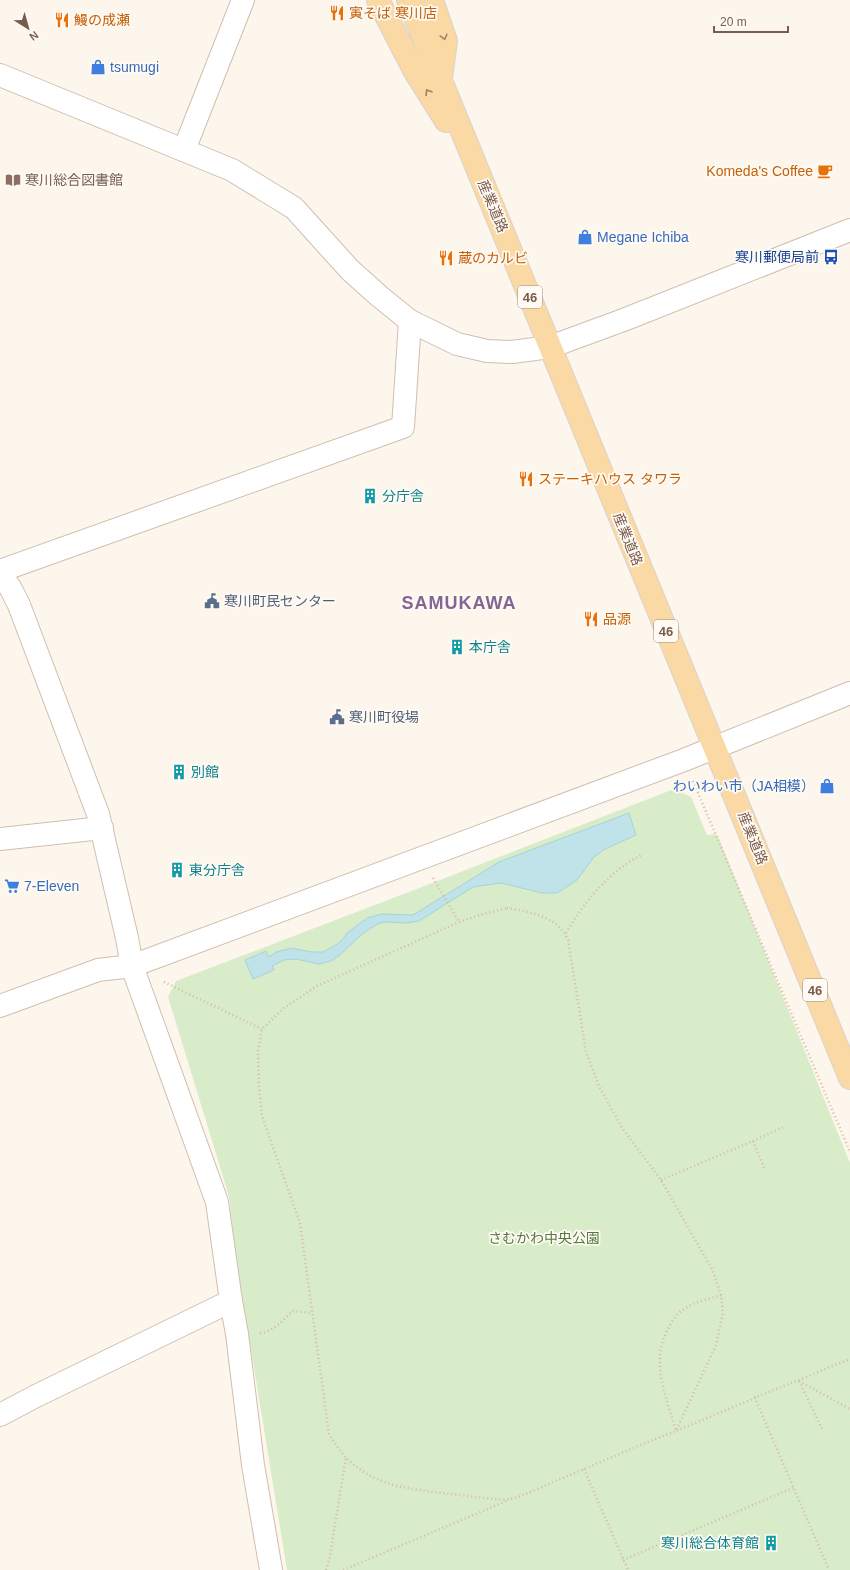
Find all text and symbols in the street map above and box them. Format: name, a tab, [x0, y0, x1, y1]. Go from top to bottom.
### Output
restaurant icon: 寅そば 寒川店	[328, 4, 346, 22]
place label: 寅そば 寒川店	[349, 5, 437, 21]
north arrow	[8, 8, 48, 48]
scale bar	[714, 8, 788, 34]
restaurant icon: 鰻の成瀬	[53, 11, 71, 29]
place label: 鰻の成瀬	[74, 12, 130, 28]
text: 20 m	[720, 15, 747, 29]
text: N	[27, 29, 41, 43]
one-way arrow	[439, 33, 448, 40]
shop icon: tsumugi	[89, 58, 107, 76]
place label: tsumugi	[110, 59, 159, 75]
one-way arrow	[425, 89, 433, 96]
cafe icon: Komeda's Coffee	[816, 162, 834, 180]
place label: Komeda's Coffee	[706, 163, 813, 179]
library icon: 寒川総合図書館	[4, 171, 22, 189]
place label: 寒川総合図書館	[25, 172, 123, 188]
street label: 産業道路	[475, 177, 511, 235]
shop icon: Megane Ichiba	[576, 228, 594, 246]
place label: Megane Ichiba	[597, 229, 689, 245]
bus stop icon: 寒川郵便局前	[822, 248, 840, 266]
restaurant icon: 蔵のカルビ	[437, 249, 455, 267]
place label: 寒川郵便局前	[735, 249, 819, 265]
place label: 蔵のカルビ	[458, 250, 528, 266]
road number: 46	[518, 286, 542, 308]
restaurant icon: ステーキハウス タワラ	[517, 470, 535, 488]
place label: ステーキハウス タワラ	[538, 471, 682, 487]
building icon: 分庁舎	[361, 487, 379, 505]
place label: 分庁舎	[382, 488, 424, 504]
street label: 産業道路	[610, 510, 646, 568]
public building icon: 寒川町民センター	[203, 592, 221, 610]
place label: 寒川町民センター	[224, 593, 336, 609]
district label: SAMUKAWA	[402, 593, 517, 613]
restaurant icon: 品源	[582, 610, 600, 628]
place label: 品源	[603, 611, 631, 627]
road number: 46	[654, 620, 678, 642]
building icon: 本庁舎	[448, 638, 466, 656]
place label: 本庁舎	[469, 639, 511, 655]
public building icon: 寒川町役場	[328, 708, 346, 726]
place label: 寒川町役場	[349, 709, 419, 725]
building icon: 別館	[170, 763, 188, 781]
place label: 別館	[191, 764, 219, 780]
shop icon: わいわい市（JA相模）	[818, 777, 836, 795]
place label: わいわい市（JA相模）	[673, 778, 815, 794]
street label: 産業道路	[735, 809, 771, 867]
building icon: 東分庁舎	[168, 861, 186, 879]
place label: 東分庁舎	[189, 862, 245, 878]
supermarket icon: 7-Eleven	[3, 877, 21, 895]
place label: 7-Eleven	[24, 878, 79, 894]
road number: 46	[803, 979, 827, 1001]
park label: さむかわ中央公園	[488, 1230, 600, 1246]
building icon: 寒川総合体育館	[762, 1534, 780, 1552]
place label: 寒川総合体育館	[661, 1535, 759, 1551]

